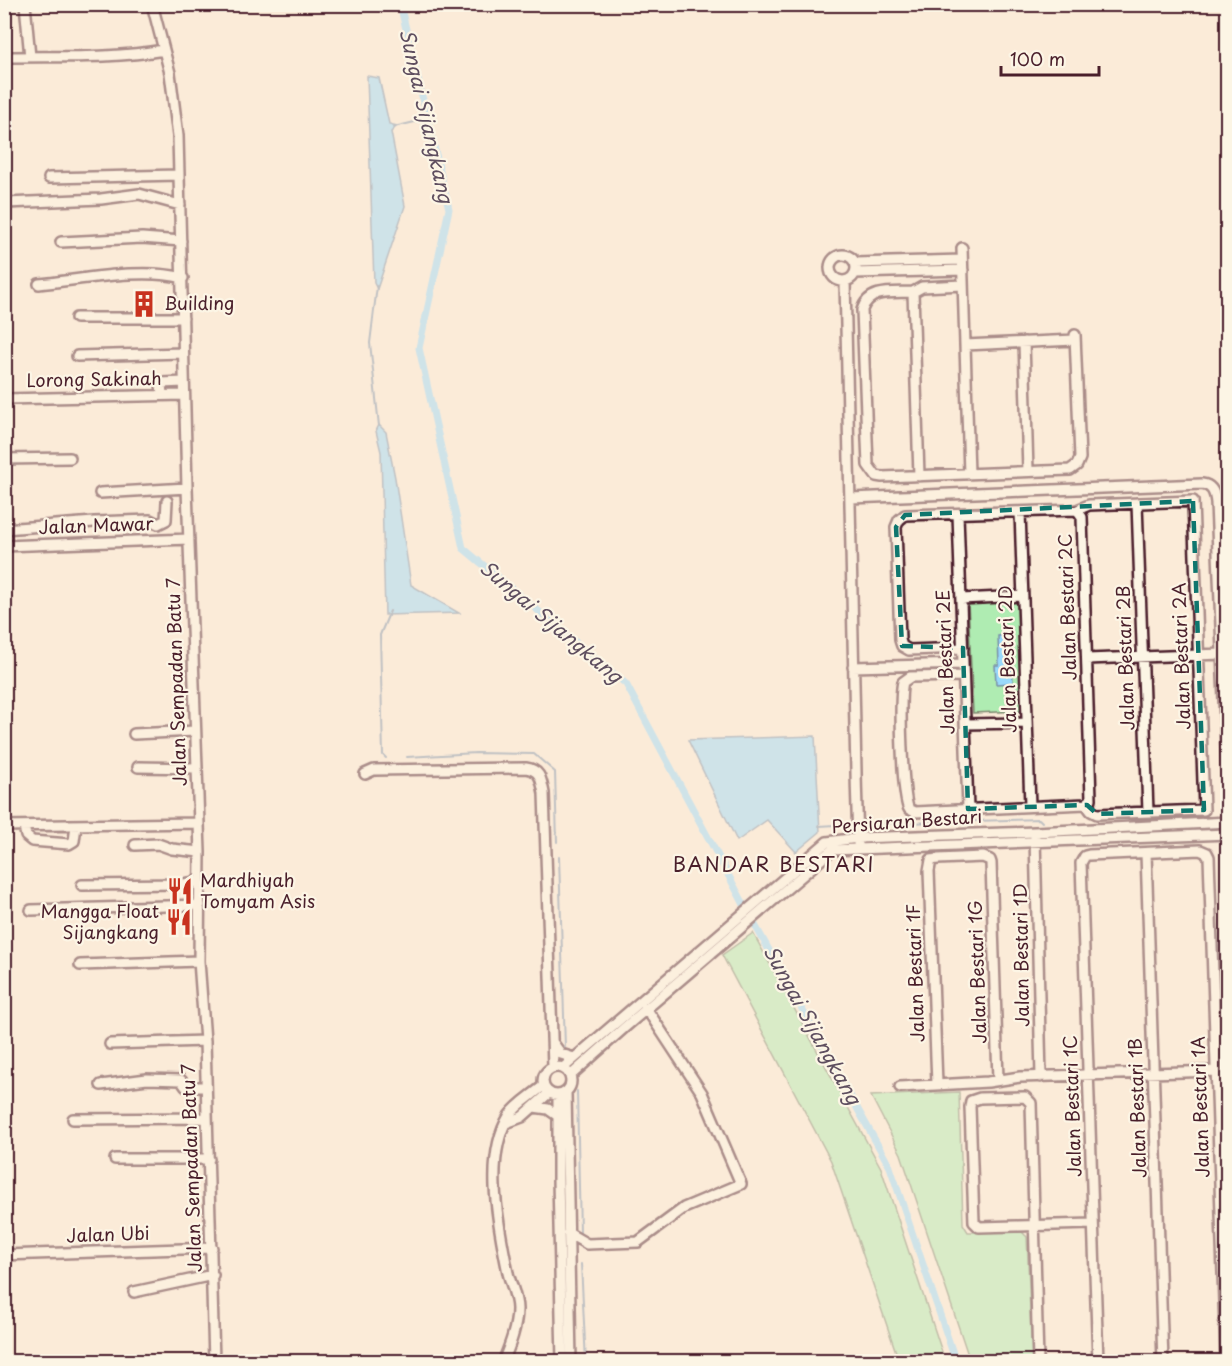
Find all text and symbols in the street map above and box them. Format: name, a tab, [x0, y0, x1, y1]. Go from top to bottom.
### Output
water label: Sungai Sijangkang	[392, 26, 462, 207]
scale bar	[1001, 39, 1098, 77]
text: 100 m	[1010, 45, 1065, 72]
building icon: Building	[129, 289, 159, 319]
place label: Building	[164, 289, 234, 316]
street label: Lorong Sakinah	[26, 364, 162, 393]
street label: Jalan Mawar	[38, 509, 155, 540]
street label: Jalan Bestari 2C	[1050, 533, 1083, 681]
water label: Sungai Sijangkang	[474, 553, 631, 691]
street label: Jalan Sempadan Batu 7	[158, 577, 193, 787]
street label: Jalan Bestari 2A	[1164, 582, 1197, 730]
street label: Jalan Bestari 2D	[990, 585, 1023, 733]
street label: Jalan Bestari 2B	[1108, 585, 1141, 731]
street label: Jalan Bestari 2E	[928, 589, 961, 735]
street label: Persiaran Bestari	[831, 802, 983, 839]
district label: BANDAR BESTARI	[673, 849, 875, 879]
place label: Mardhiyah Tomyam Asis	[200, 866, 315, 914]
restaurant icon: Mardhiyah Tomyam Asis	[165, 876, 195, 906]
street label: Jalan Bestari 1D	[1006, 883, 1035, 1027]
place label: Mangga Float Sijangkang	[40, 897, 159, 945]
street label: Jalan Bestari 1G	[961, 900, 992, 1044]
street label: Jalan Bestari 1F	[899, 903, 930, 1043]
restaurant icon: Mangga Float Sijangkang	[164, 907, 194, 937]
water label: Sungai Sijangkang	[757, 939, 870, 1111]
street label: Jalan Bestari 1C	[1056, 1035, 1087, 1178]
street label: Jalan Bestari 1A	[1184, 1036, 1215, 1178]
street label: Jalan Bestari 1B	[1121, 1038, 1152, 1179]
street label: Jalan Sempadan Batu 7	[173, 1063, 208, 1273]
street label: Jalan Ubi	[66, 1219, 150, 1248]

